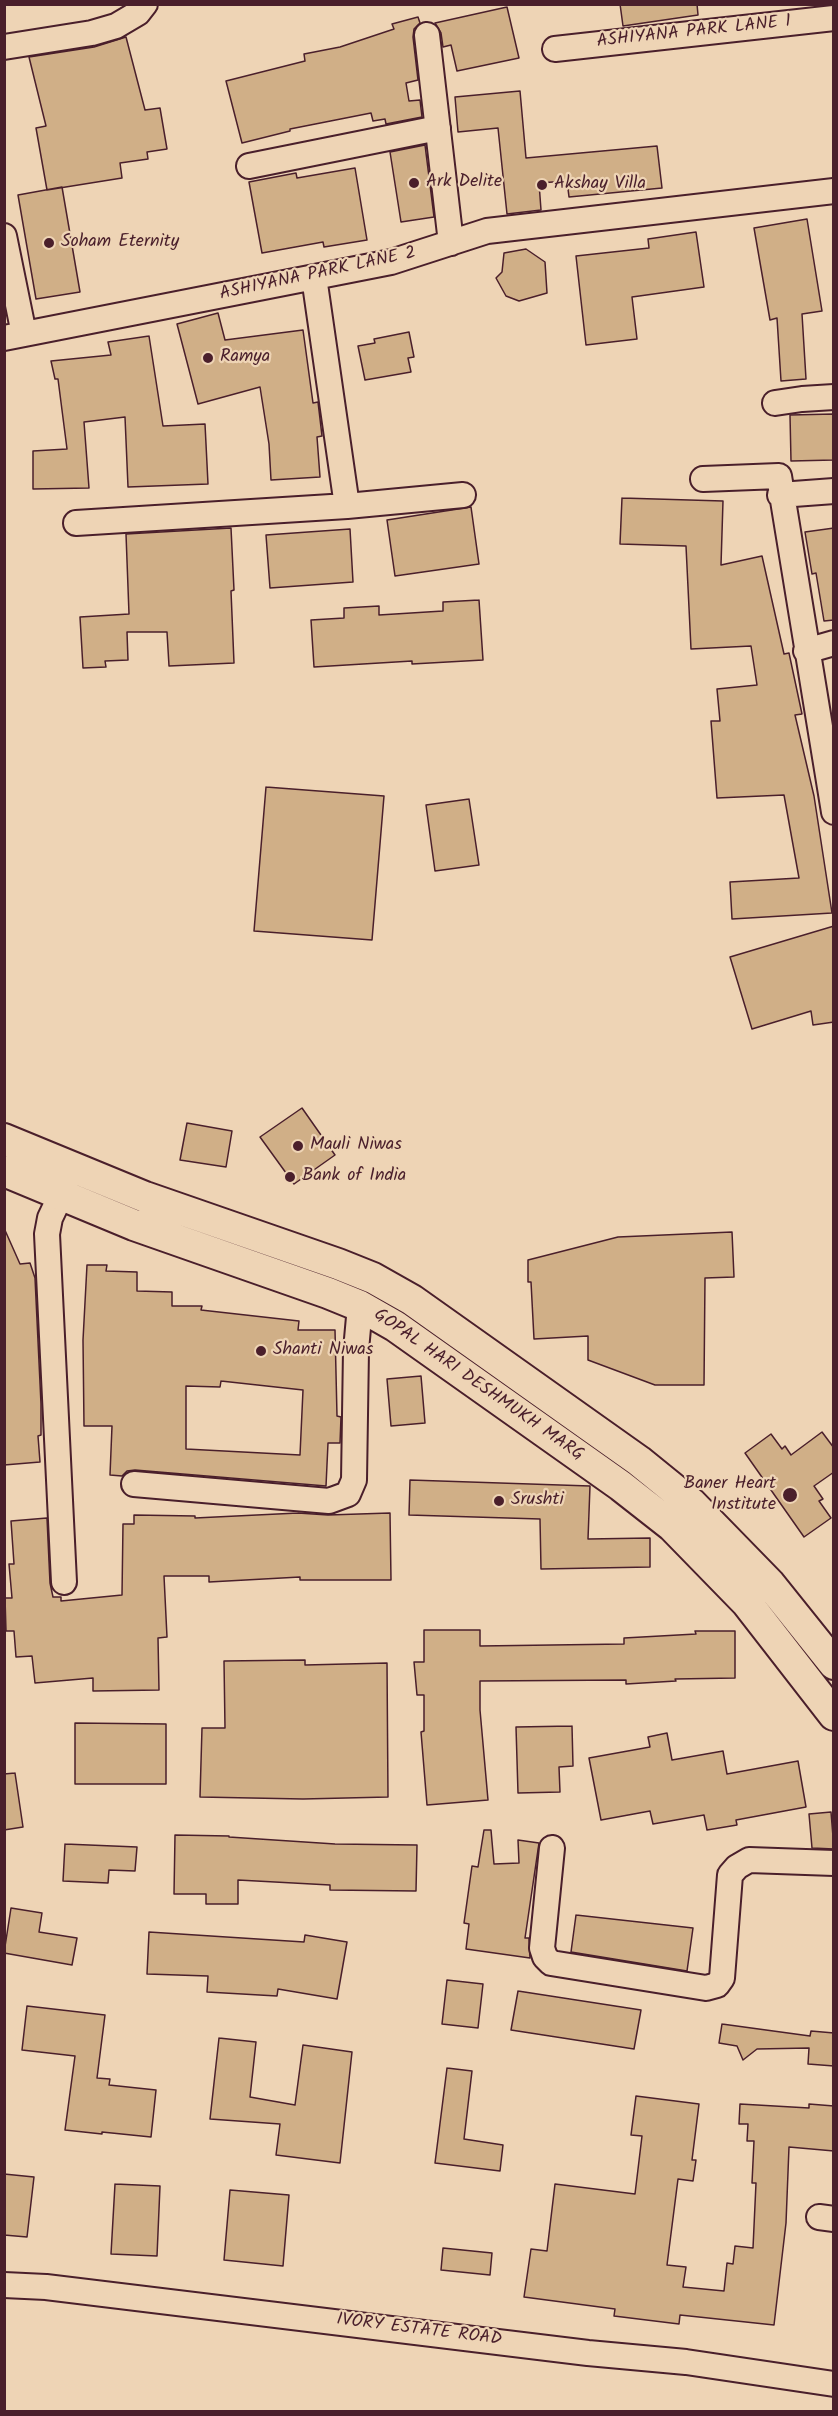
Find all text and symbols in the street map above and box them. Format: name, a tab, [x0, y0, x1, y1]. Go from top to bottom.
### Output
street label: ASHIYANA PARK LANE 1	[596, 12, 792, 54]
place label: Ark Delite	[426, 172, 502, 194]
place label: Akshay Villa	[554, 174, 646, 196]
marker: Ark Delite	[407, 176, 421, 190]
marker: Akshay Villa	[535, 178, 549, 192]
place label: Soham Eternity	[61, 232, 179, 254]
marker: Soham Eternity	[42, 236, 56, 250]
street label: ASHIYANA PARK LANE 2	[218, 244, 418, 306]
place label: Ramya	[220, 347, 270, 369]
marker: Ramya	[201, 351, 215, 365]
place label: Mauli Niwas	[310, 1135, 402, 1157]
marker: Mauli Niwas	[291, 1139, 305, 1153]
place label: Bank of India	[302, 1166, 406, 1188]
marker: Bank of India	[283, 1170, 297, 1184]
street label: GOPAL HARI DESHMUKH MARG	[369, 1305, 587, 1467]
place label: Shanti Niwas	[273, 1340, 373, 1362]
marker: Shanti Niwas	[254, 1344, 268, 1358]
place label: Baner Heart Institute	[684, 1474, 776, 1516]
marker: Baner Heart Institute	[781, 1486, 799, 1504]
place label: Srushti	[511, 1490, 564, 1512]
marker: Srushti	[492, 1494, 506, 1508]
street label: IVORY ESTATE ROAD	[335, 2310, 503, 2352]

